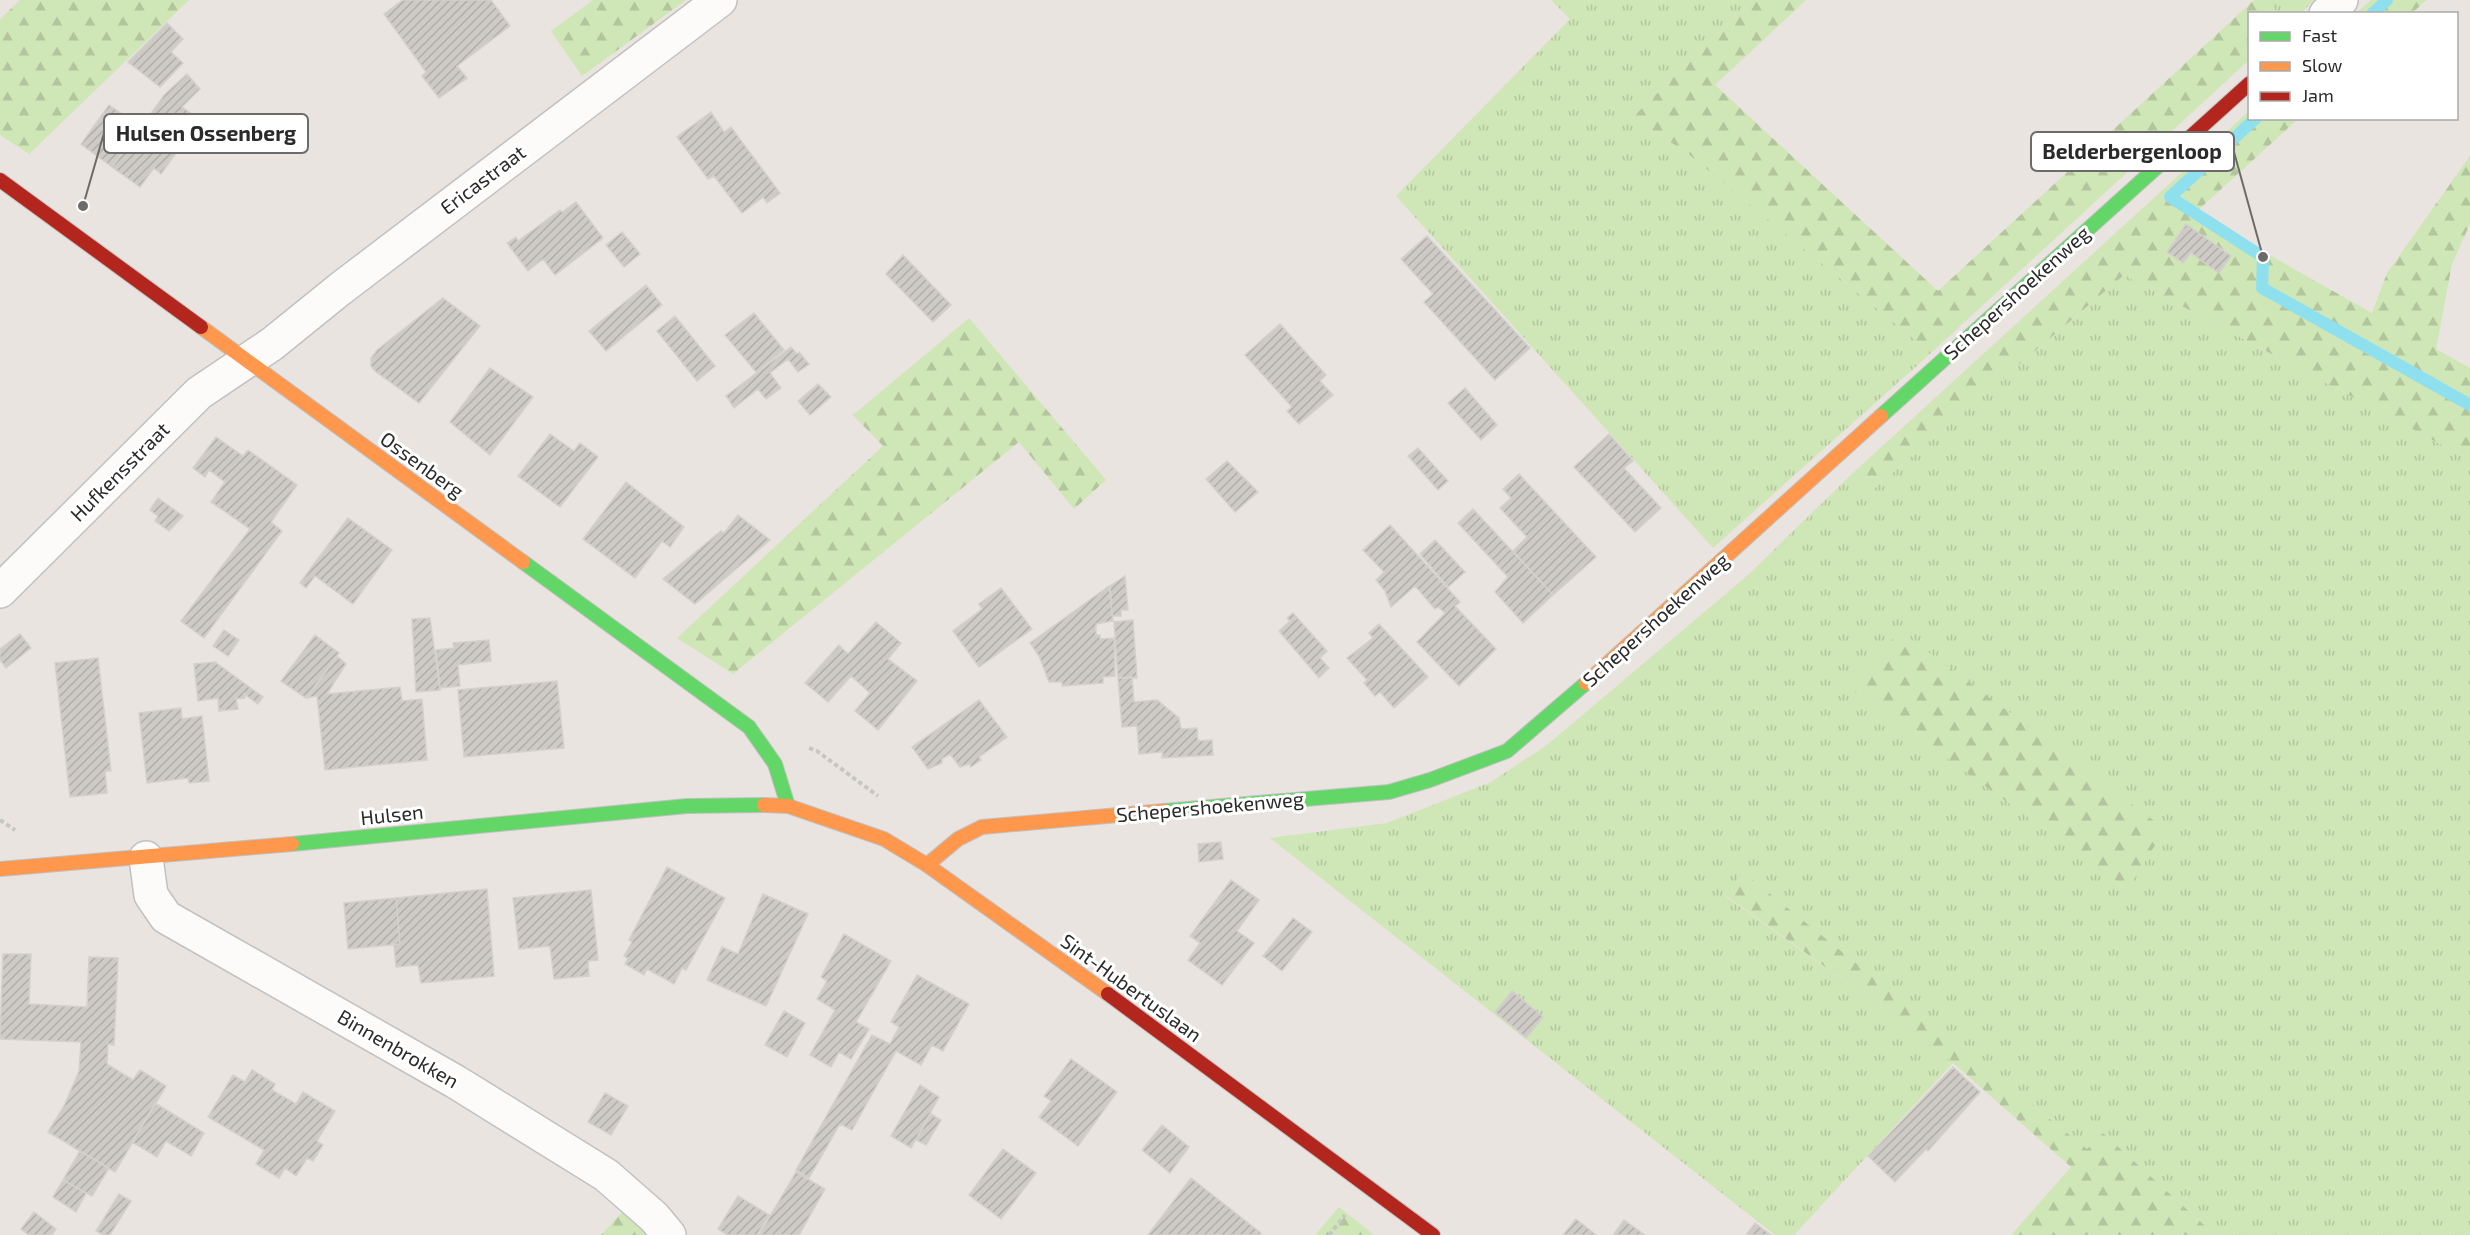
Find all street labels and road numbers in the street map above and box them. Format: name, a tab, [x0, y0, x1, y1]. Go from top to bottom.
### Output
street label: Ericastraat	[435, 139, 530, 219]
street label: Schepershoekenweg	[1938, 220, 2094, 364]
street label: Hufkensstraat	[65, 417, 174, 526]
street label: Ossenberg	[376, 426, 469, 502]
street label: Schepershoekenweg	[1577, 547, 1733, 691]
street label: Schepershoekenweg	[1115, 786, 1305, 826]
street label: Hulsen	[359, 799, 425, 829]
street label: Sint-Hubertuslaan	[1057, 928, 1207, 1046]
street label: Binnenbrokken	[334, 1004, 463, 1093]

